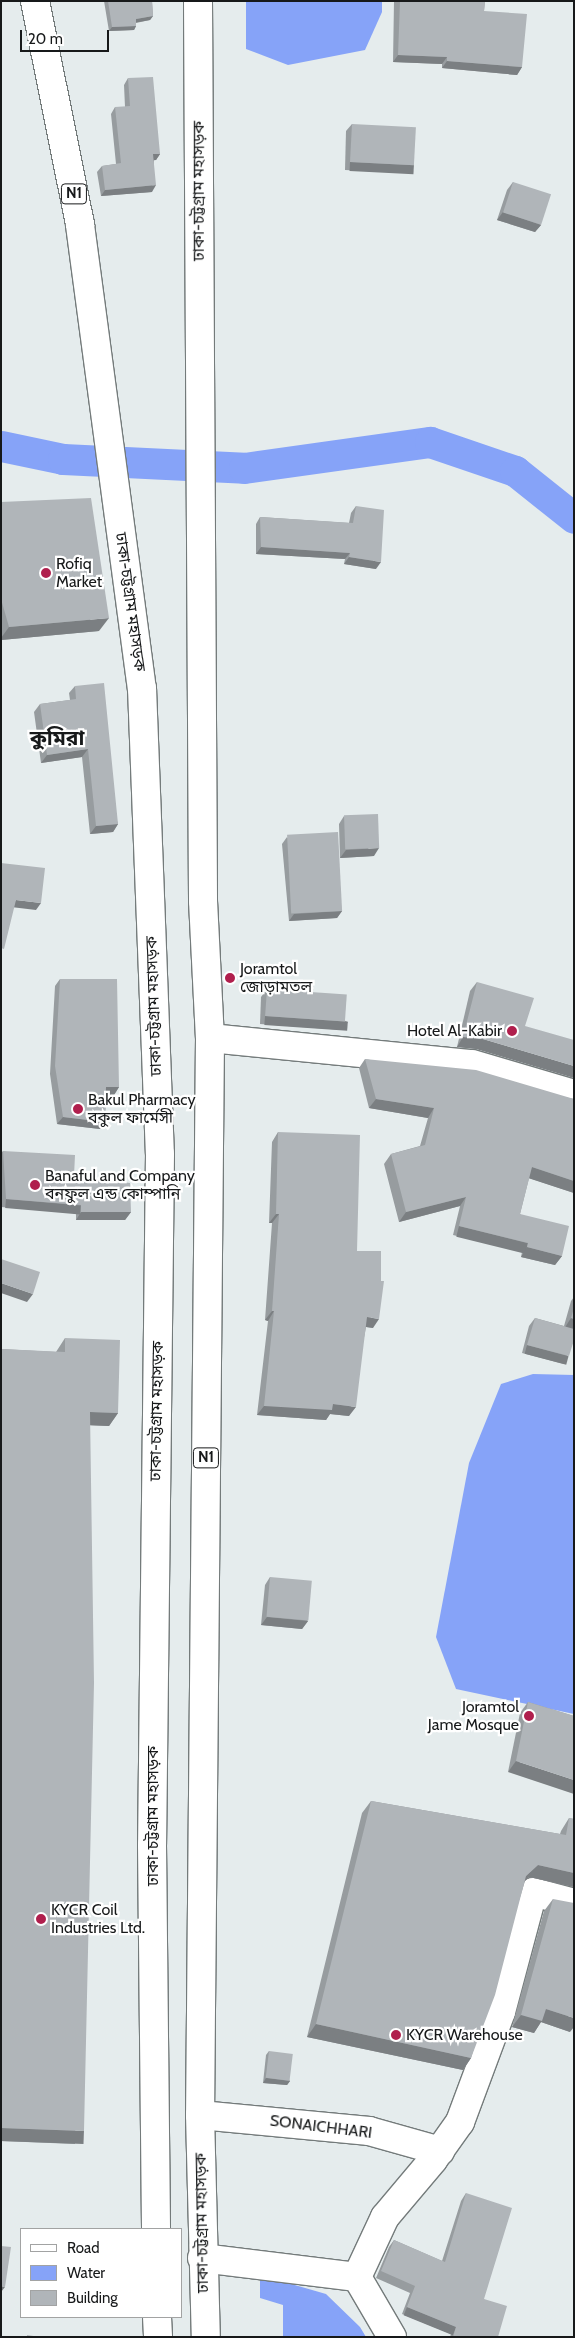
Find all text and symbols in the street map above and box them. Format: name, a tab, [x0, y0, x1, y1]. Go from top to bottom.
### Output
scale bar	[22, 20, 111, 52]
text: 20 m	[28, 30, 63, 48]
street label: ঢাকা-চট্টগ্রাম মহাসড়ক	[189, 121, 209, 261]
road number: N1	[60, 182, 88, 206]
street label: ঢাকা-চট্টগ্রাম মহাসড়ক	[111, 531, 149, 673]
place label: Rofiq Market	[56, 554, 102, 592]
marker: Rofiq Market	[40, 567, 52, 579]
district label: কুমিরা	[30, 725, 84, 751]
street label: ঢাকা-চট্টগ্রাম মহাসড়ক	[142, 936, 166, 1076]
place label: Joramtol জোড়ামতল	[240, 959, 312, 997]
marker: Joramtol জোড়ামতল	[224, 972, 236, 984]
place label: Hotel Al-Kabir	[407, 1021, 502, 1041]
marker: Hotel Al-Kabir	[506, 1025, 518, 1037]
place label: Bakul Pharmacy বকুল ফার্মেসী	[88, 1090, 196, 1128]
marker: Bakul Pharmacy বকুল ফার্মেসী	[72, 1103, 84, 1115]
place label: Banaful and Company বনফুল এন্ড কোম্পানি	[45, 1166, 195, 1204]
marker: Banaful and Company বনফুল এন্ড কোম্পানি	[29, 1179, 41, 1191]
street label: ঢাকা-চট্টগ্রাম মহাসড়ক	[146, 1341, 168, 1481]
road number: N1	[192, 1446, 220, 1470]
place label: Joramtol Jame Mosque	[428, 1697, 519, 1735]
marker: Joramtol Jame Mosque	[523, 1710, 535, 1722]
street label: ঢাকা-চট্টগ্রাম মহাসড়ক	[143, 1746, 163, 1886]
place label: KYCR Coil Industries Ltd.	[51, 1900, 145, 1938]
marker: KYCR Coil Industries Ltd.	[35, 1913, 47, 1925]
place label: KYCR Warehouse	[406, 2025, 523, 2045]
marker: KYCR Warehouse	[390, 2029, 402, 2041]
street label: SONAICHHARI	[269, 2111, 373, 2143]
street label: ঢাকা-চট্টগ্রাম মহাসড়ক	[191, 2153, 213, 2293]
legend	[20, 2228, 182, 2318]
text: Road	[67, 2239, 100, 2257]
text: Water	[67, 2264, 105, 2282]
text: Building	[67, 2289, 118, 2307]

